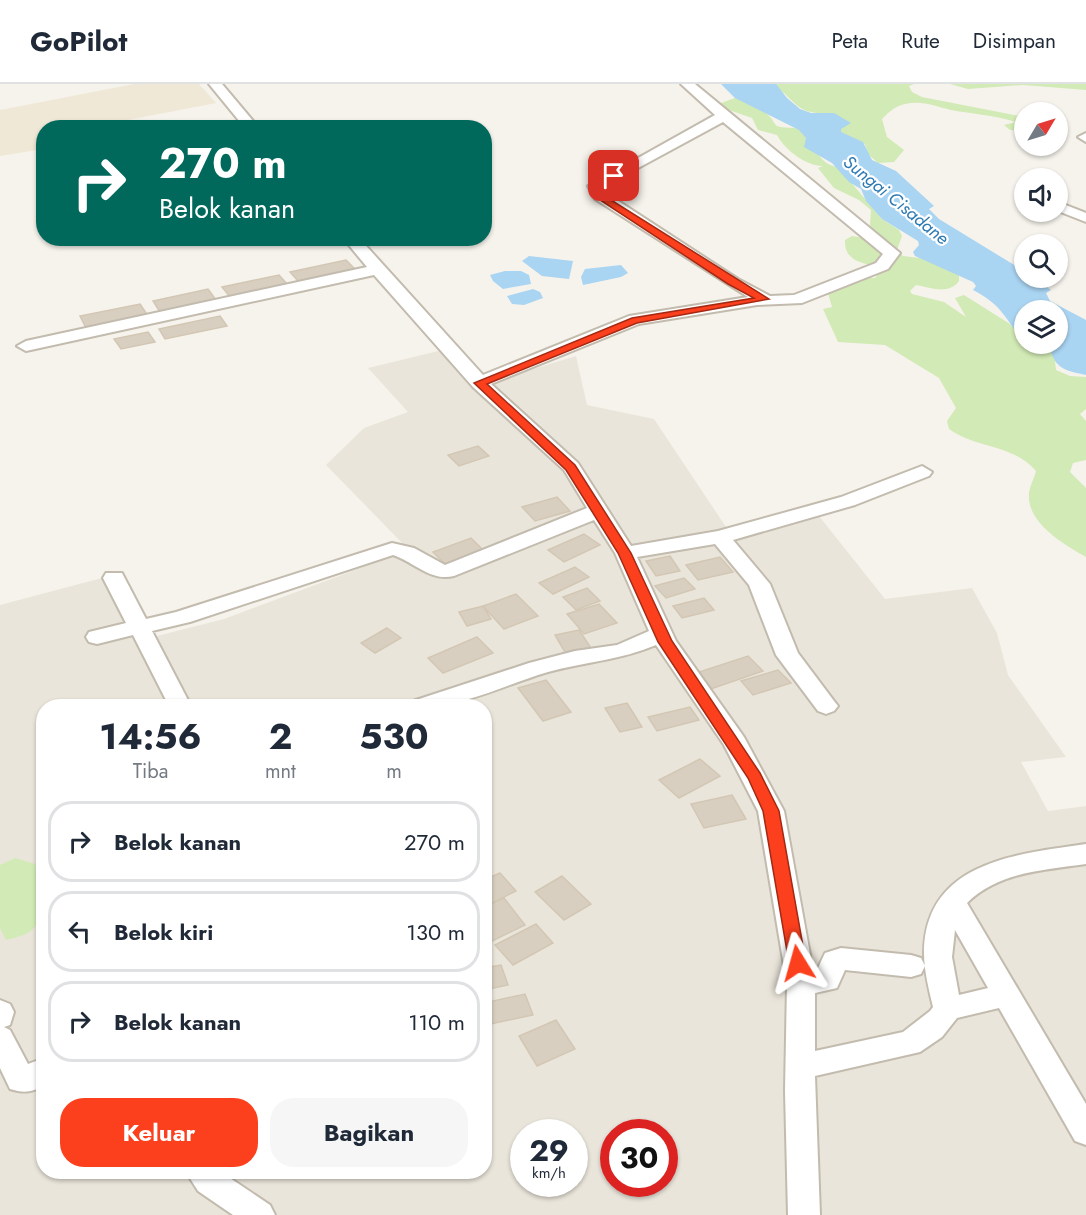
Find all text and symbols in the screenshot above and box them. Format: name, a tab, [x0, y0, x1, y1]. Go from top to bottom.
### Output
text: GoPilot	[30, 21, 127, 62]
text: Peta	[831, 26, 868, 56]
text: Rute	[901, 26, 940, 56]
text: Disimpan	[973, 26, 1056, 56]
north arrow	[1014, 102, 1068, 156]
map controls	[1014, 102, 1068, 354]
text: 270 m	[159, 133, 287, 194]
icon: right	[60, 144, 138, 222]
water label: Sungai Cisadane	[838, 149, 954, 251]
pin	[588, 150, 639, 201]
icon: arrive	[597, 159, 630, 192]
button: sound	[1014, 168, 1068, 222]
text: Belok kanan	[159, 189, 295, 228]
button: search	[1014, 234, 1068, 288]
button: layers	[1014, 300, 1068, 354]
text: 14:56	[99, 710, 202, 762]
text: 2	[269, 710, 292, 762]
text: 530	[359, 710, 429, 762]
text: Tiba	[133, 757, 168, 786]
text: mnt	[265, 757, 296, 786]
text: m	[386, 757, 402, 786]
icon: right	[63, 825, 96, 858]
text: Belok kanan	[114, 826, 241, 858]
text: 270 m	[404, 826, 465, 858]
icon: left	[63, 915, 96, 948]
text: Belok kiri	[114, 916, 213, 948]
text: 130 m	[406, 916, 465, 948]
position arrow	[766, 931, 830, 995]
icon: right	[63, 1005, 96, 1038]
text: Belok kanan	[114, 1006, 241, 1038]
text: 110 m	[408, 1006, 465, 1038]
button: Keluar	[60, 1098, 258, 1167]
button: Bagikan	[270, 1098, 468, 1167]
speed limit sign: 30	[600, 1119, 678, 1197]
text: 29	[529, 1129, 569, 1172]
text: km/h	[532, 1162, 566, 1184]

